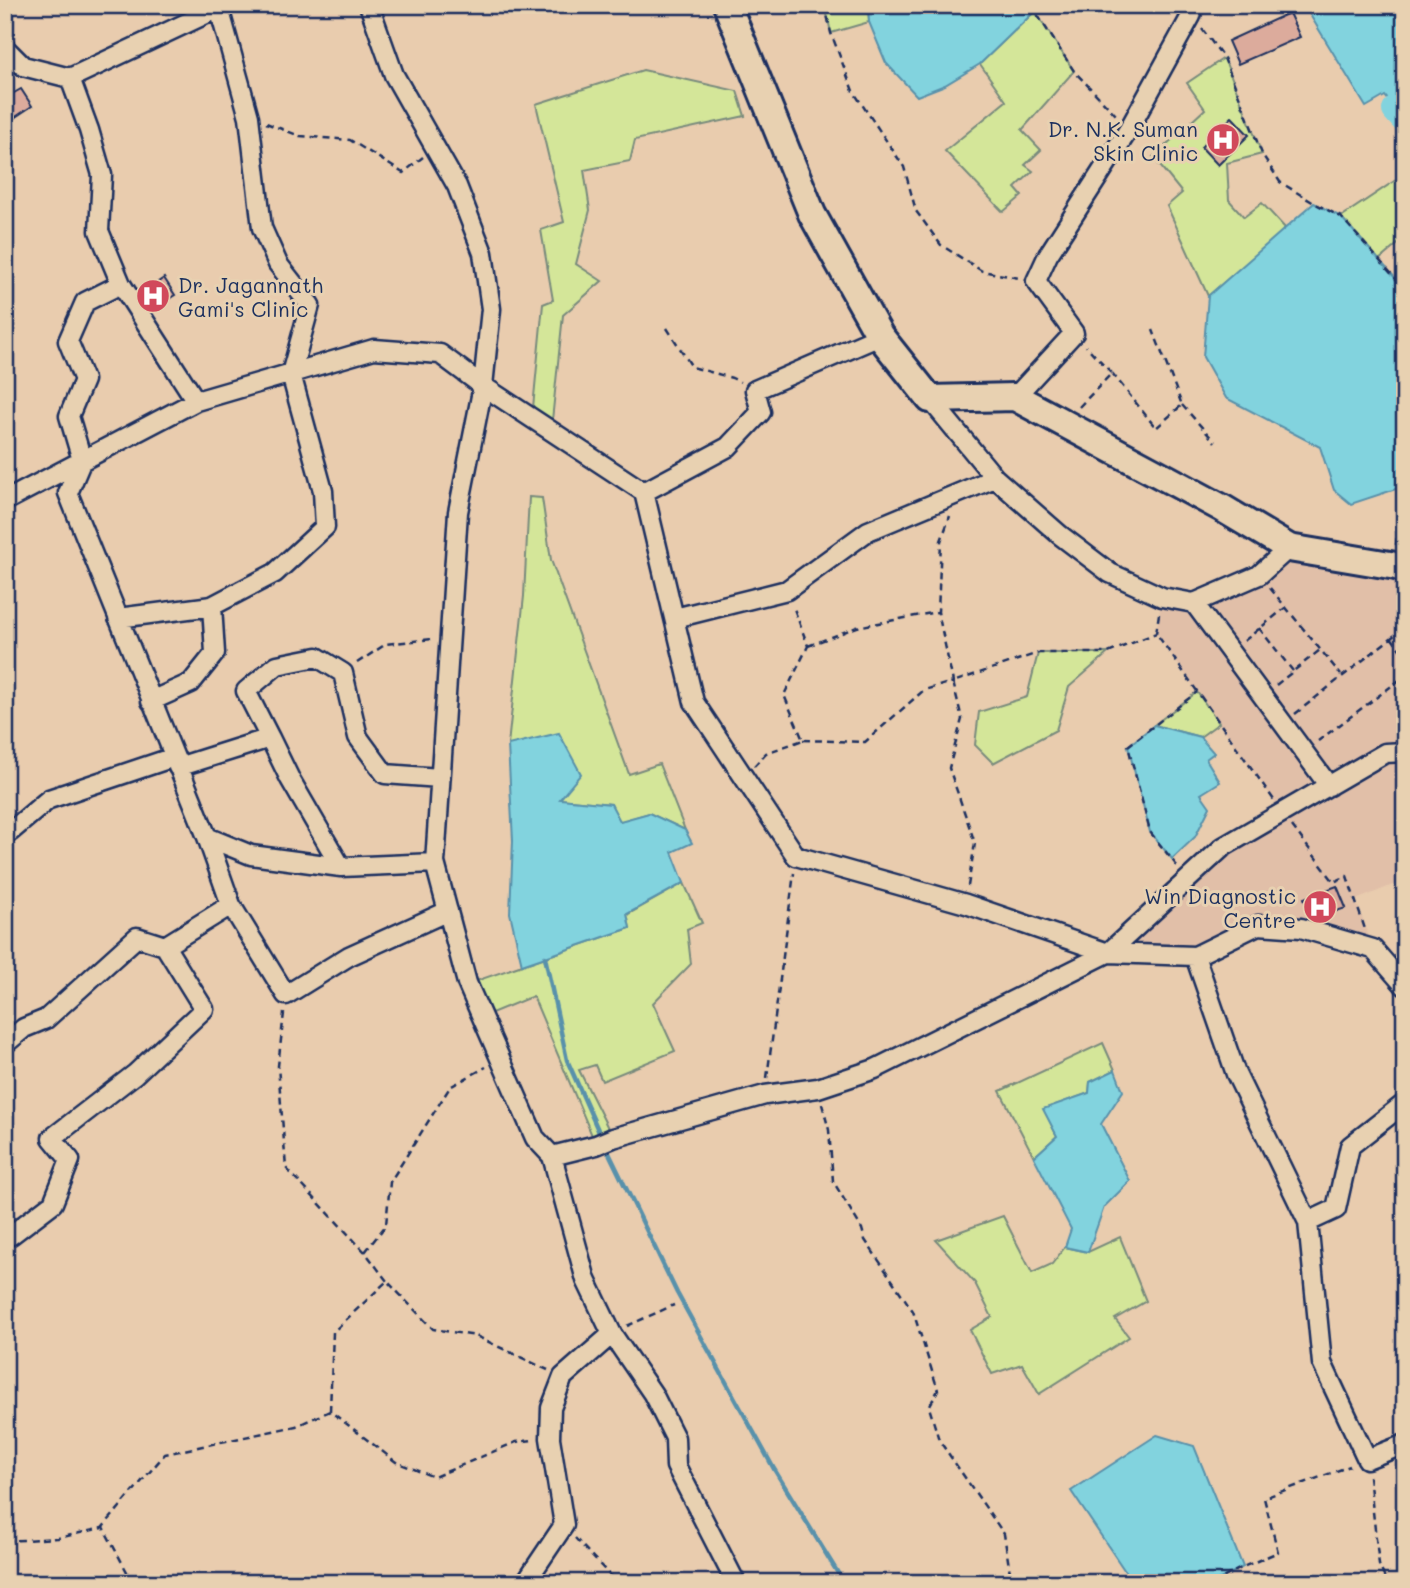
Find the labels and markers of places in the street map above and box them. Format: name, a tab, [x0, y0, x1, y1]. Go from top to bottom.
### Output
place label: Dr. N.K. Suman Skin Clinic	[1048, 115, 1198, 166]
hospital icon: Dr. N.K. Suman Skin Clinic	[1204, 121, 1242, 159]
place label: Dr. Jagannath Gami's Clinic	[178, 271, 323, 322]
hospital icon: Dr. Jagannath Gami's Clinic	[134, 277, 172, 315]
place label: Win Diagnostic Centre	[1144, 882, 1296, 933]
hospital icon: Win Diagnostic Centre	[1301, 888, 1339, 926]

